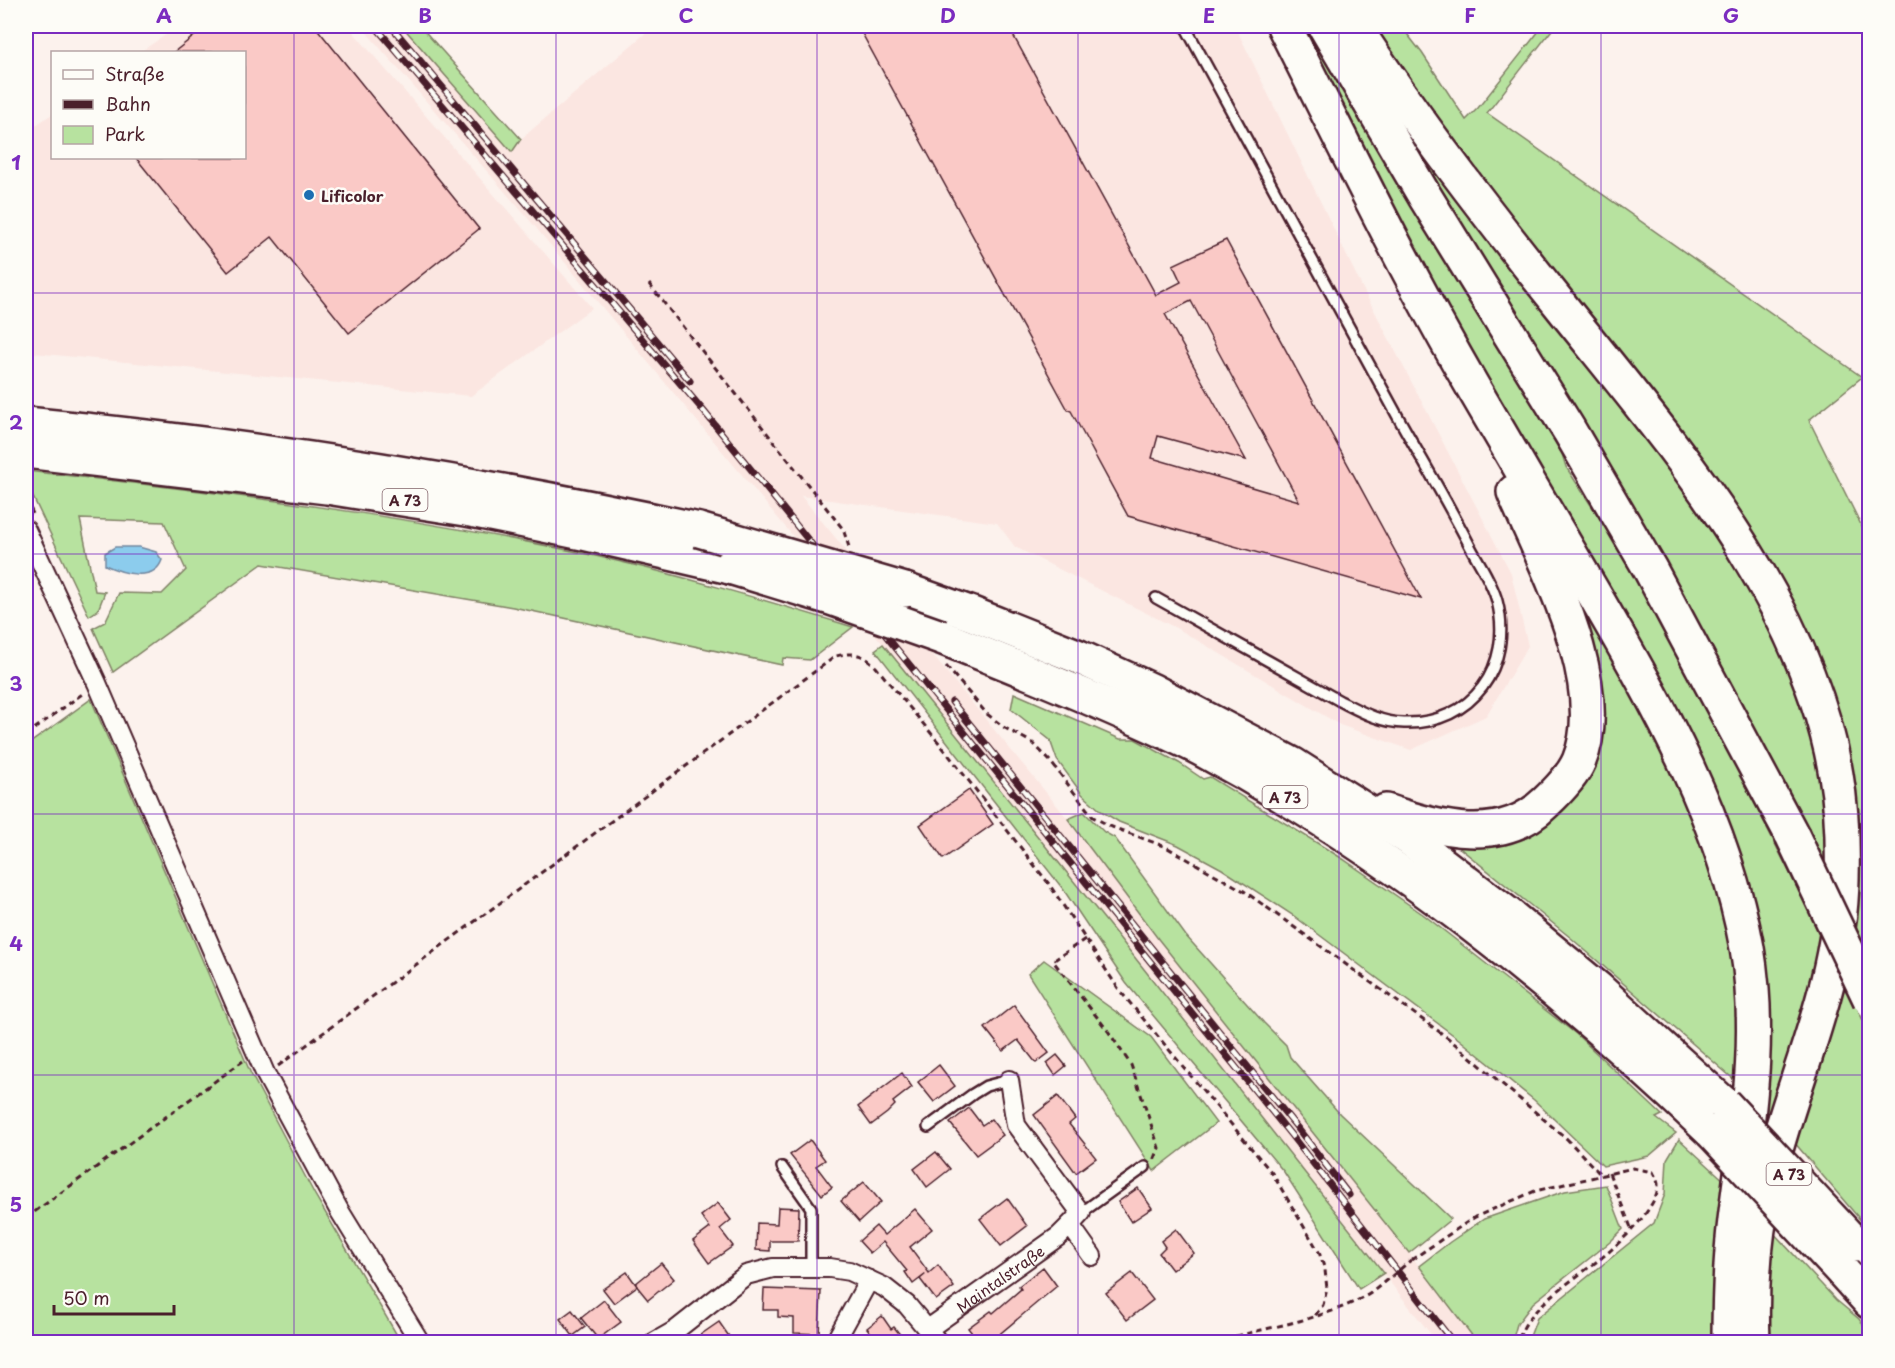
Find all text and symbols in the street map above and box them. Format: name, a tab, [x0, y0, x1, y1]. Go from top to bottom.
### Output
text: A	[156, 0, 172, 30]
text: B	[418, 0, 432, 30]
text: C	[678, 0, 694, 30]
text: D	[940, 0, 956, 30]
text: E	[1203, 0, 1215, 30]
text: F	[1464, 0, 1476, 30]
text: G	[1723, 0, 1739, 30]
legend	[51, 51, 246, 159]
text: Straße	[105, 60, 165, 87]
text: Bahn	[105, 90, 151, 117]
text: Park	[105, 120, 145, 147]
text: 1	[11, 147, 21, 177]
place label: Lificolor	[321, 184, 384, 207]
marker: Lificolor	[302, 188, 316, 202]
text: 2	[9, 407, 23, 437]
road number: A 73	[382, 489, 428, 511]
text: 3	[9, 668, 23, 698]
road number: A 73	[1262, 786, 1308, 808]
text: 4	[9, 928, 23, 958]
road number: A 73	[1766, 1163, 1812, 1185]
text: 5	[10, 1189, 22, 1219]
street label: Maintalstraße	[951, 1239, 1049, 1317]
scale bar	[54, 1278, 174, 1316]
text: 50 m	[63, 1284, 110, 1311]

